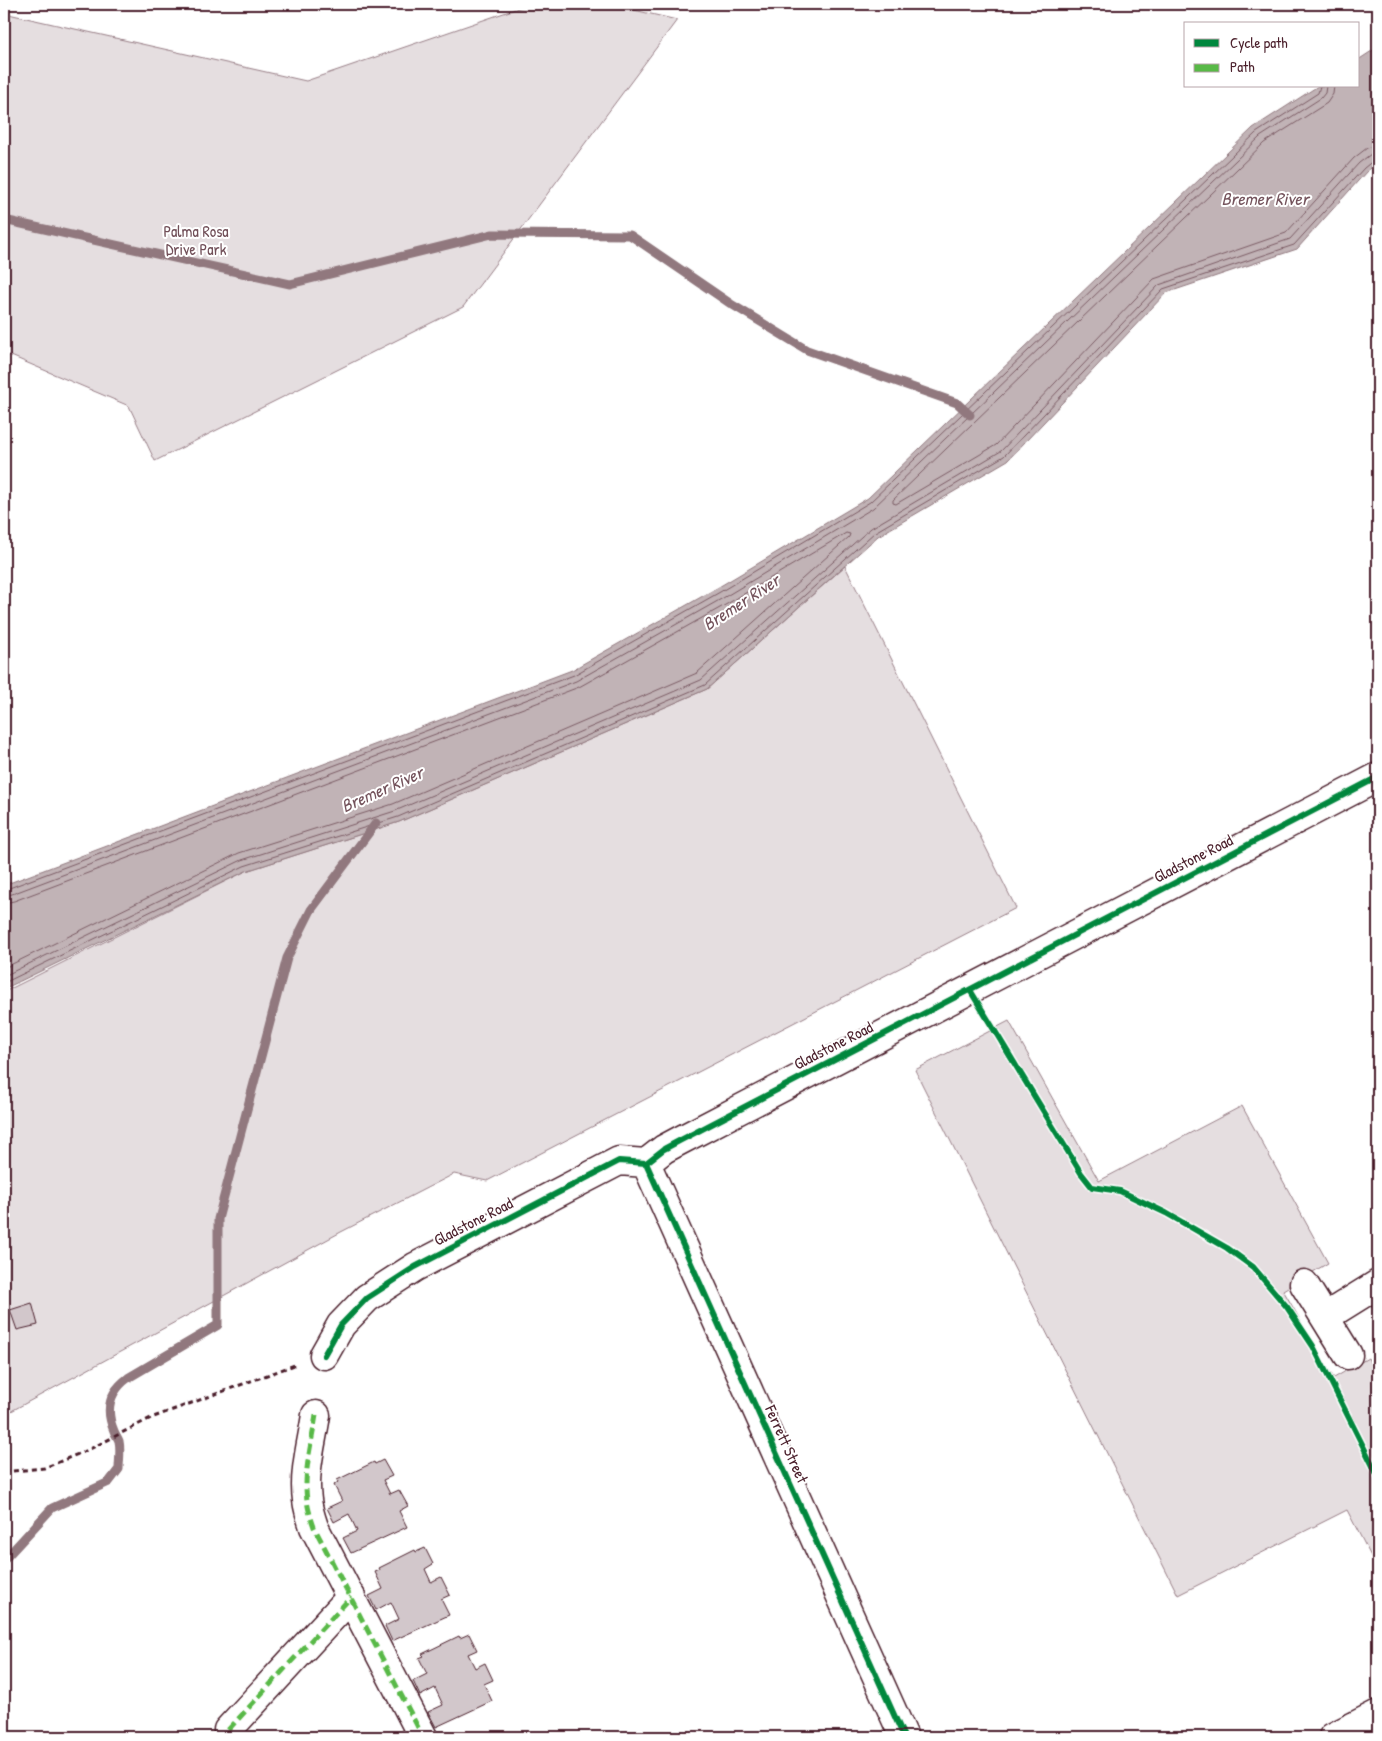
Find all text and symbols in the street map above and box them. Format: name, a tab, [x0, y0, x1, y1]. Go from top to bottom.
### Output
legend	[1184, 22, 1360, 88]
text: Cycle path	[1230, 32, 1288, 53]
text: Path	[1230, 56, 1255, 77]
water label: Bremer River	[1221, 186, 1311, 211]
park label: Palma Rosa Drive Park	[163, 220, 229, 260]
water label: Bremer River	[698, 567, 786, 636]
water label: Bremer River	[337, 759, 429, 818]
street label: Gladstone Road	[1150, 829, 1236, 887]
street label: Gladstone Road	[790, 1016, 876, 1074]
street label: Gladstone Road	[430, 1192, 516, 1250]
street label: Ferrett Street	[760, 1401, 814, 1487]

